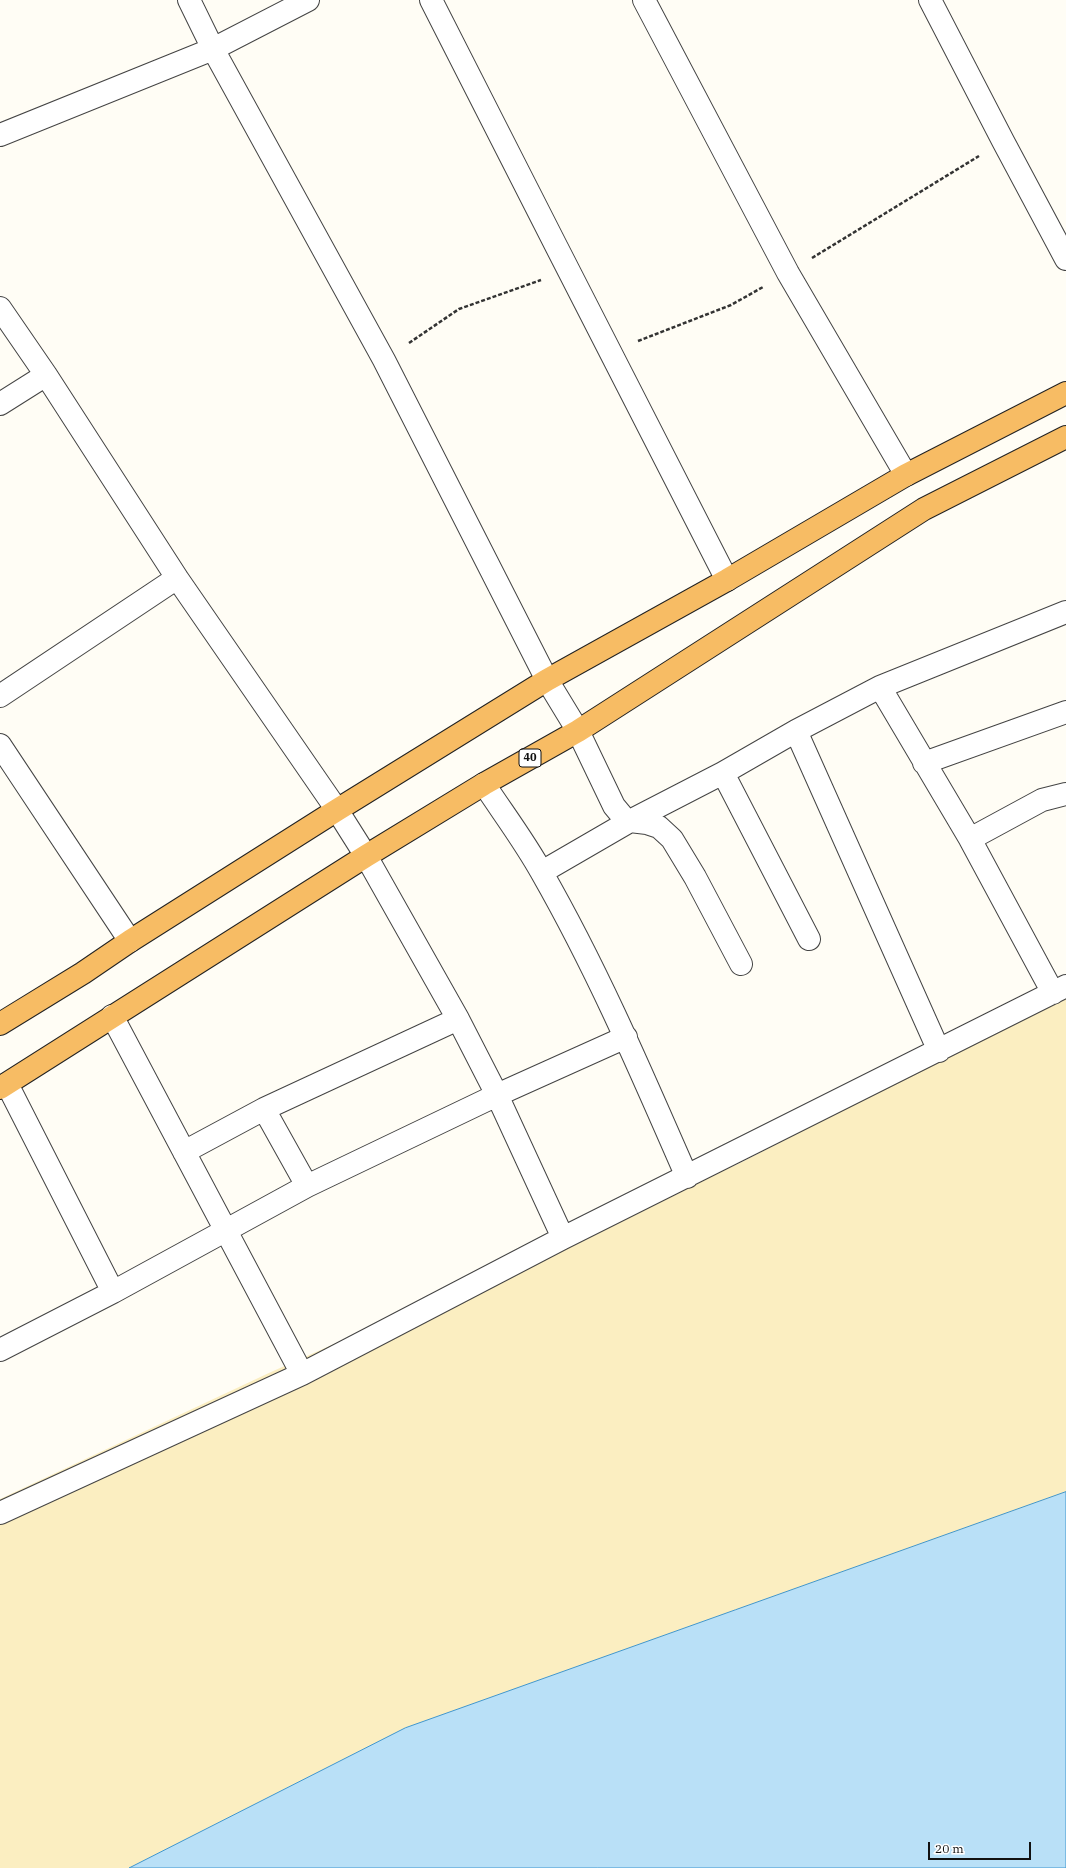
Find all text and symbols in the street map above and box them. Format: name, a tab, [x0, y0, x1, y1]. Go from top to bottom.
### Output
road number: 40	[519, 749, 541, 767]
scale bar	[930, 1834, 1033, 1860]
text: 20 m	[935, 1841, 964, 1856]

